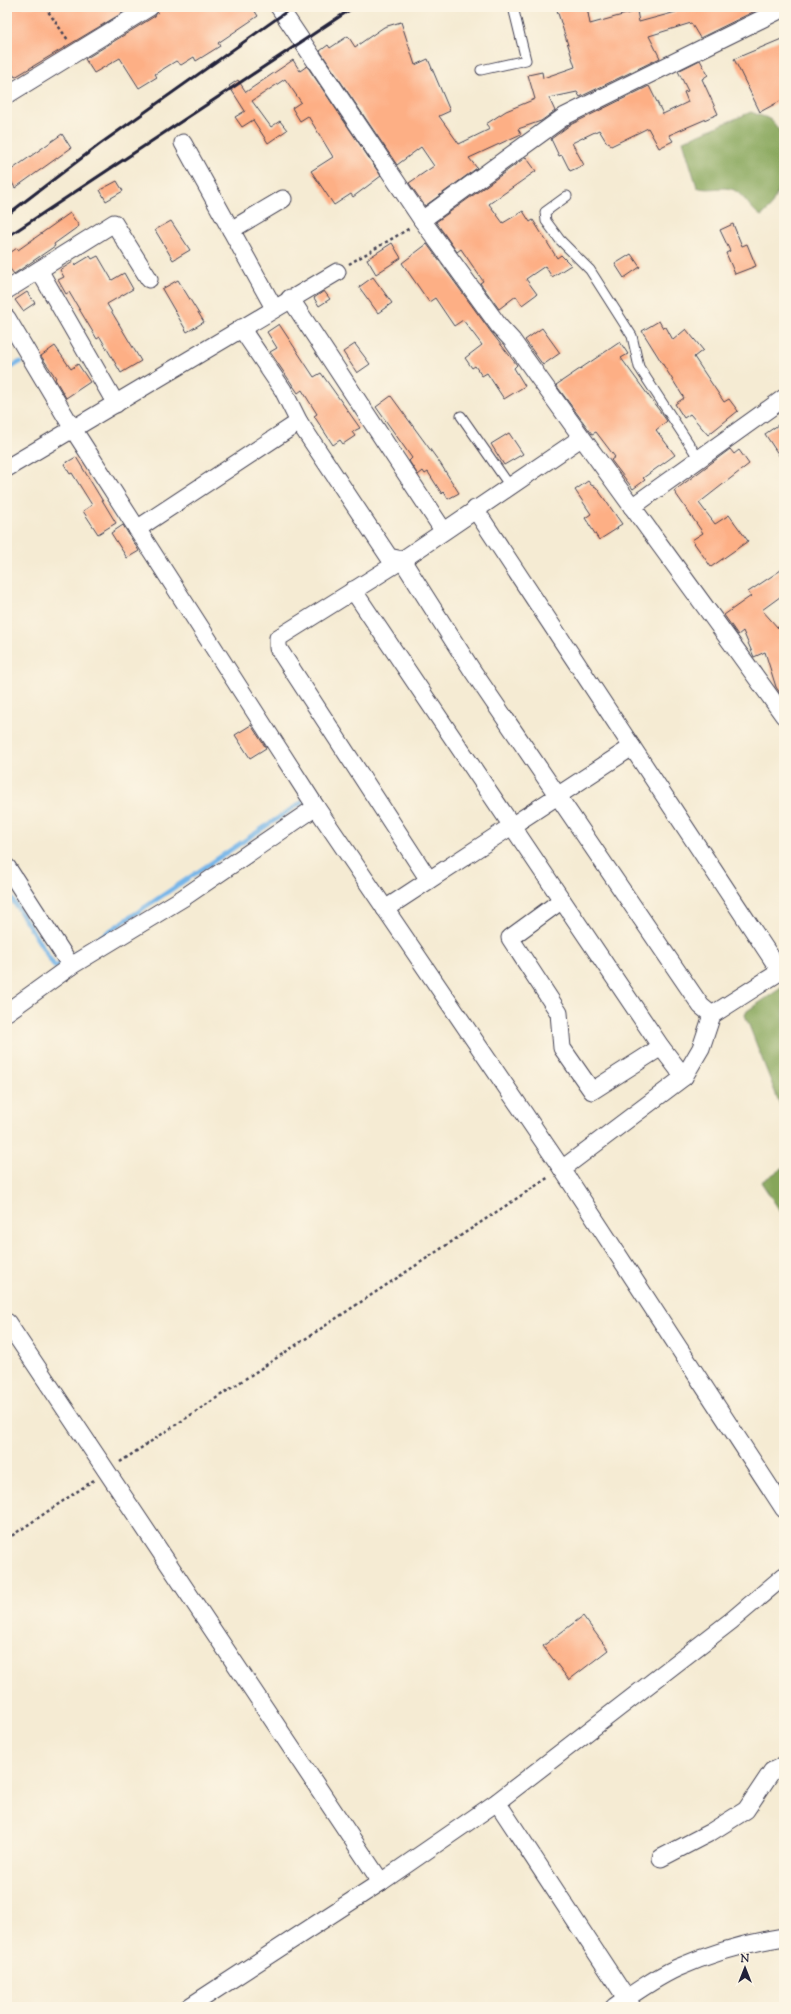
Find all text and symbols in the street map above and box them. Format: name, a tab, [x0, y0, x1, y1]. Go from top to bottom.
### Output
north arrow	[725, 1948, 765, 1988]
text: N	[740, 1951, 750, 1967]

